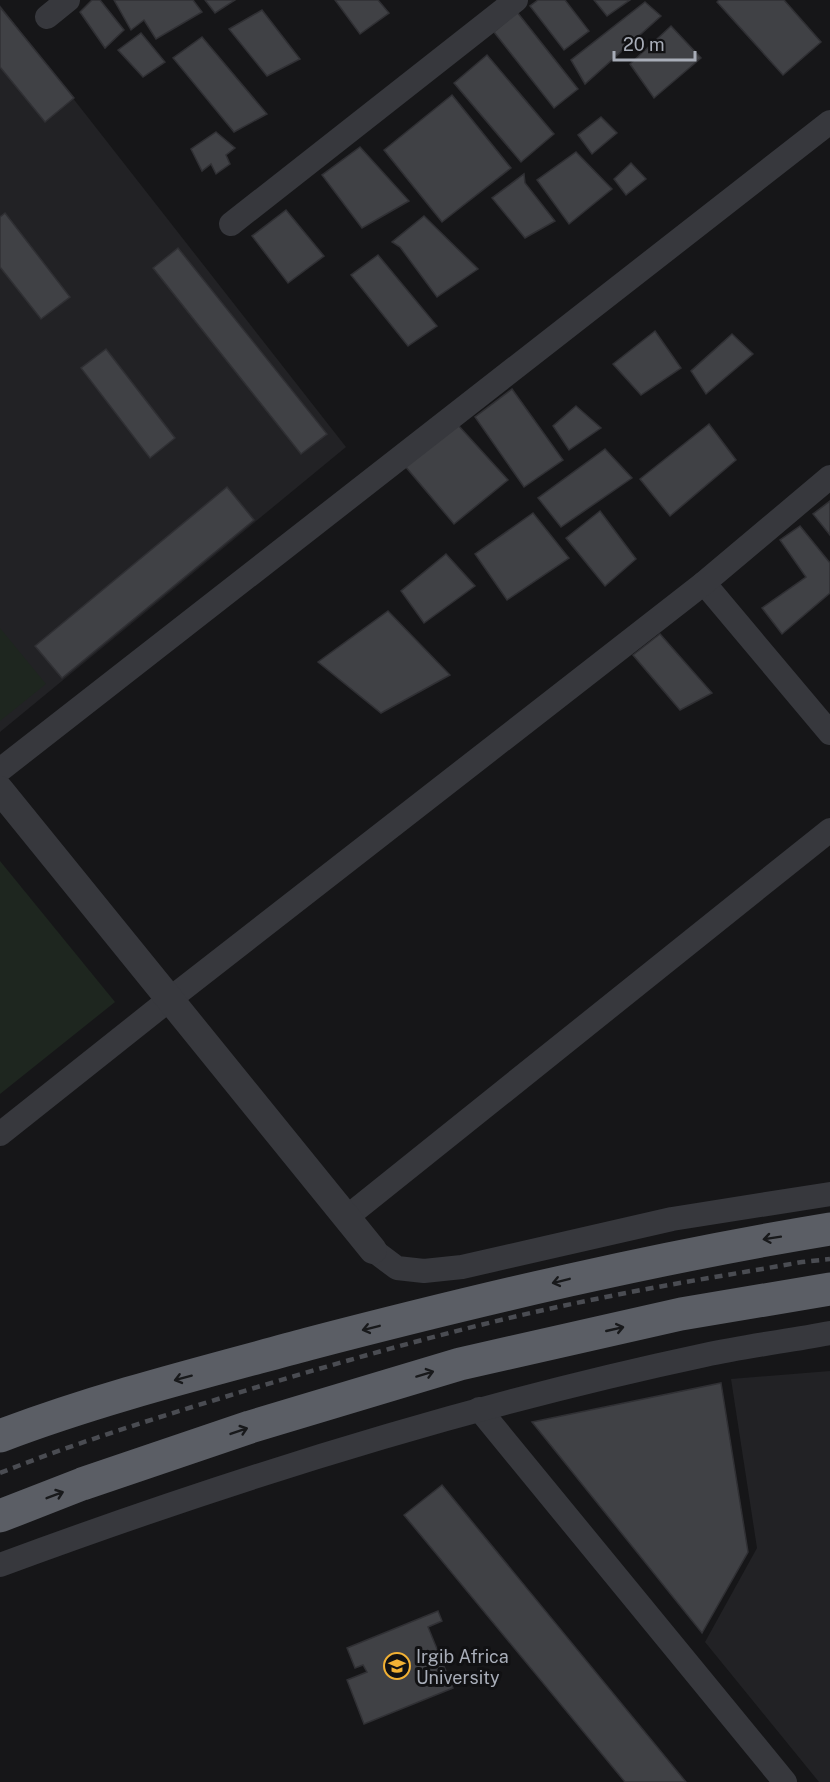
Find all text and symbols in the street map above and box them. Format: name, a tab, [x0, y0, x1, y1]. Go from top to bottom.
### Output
scale bar	[614, 24, 695, 62]
text: 20 m	[623, 34, 665, 55]
one-way arrow	[763, 1233, 783, 1244]
one-way arrow	[551, 1275, 570, 1287]
one-way arrow	[362, 1323, 381, 1335]
one-way arrow	[605, 1323, 624, 1334]
one-way arrow	[415, 1368, 434, 1379]
one-way arrow	[174, 1372, 193, 1384]
one-way arrow	[229, 1424, 248, 1435]
one-way arrow	[45, 1488, 63, 1499]
place label: Irgib Africa University	[416, 1646, 509, 1688]
school or university icon: Irgib Africa University	[382, 1651, 412, 1681]

